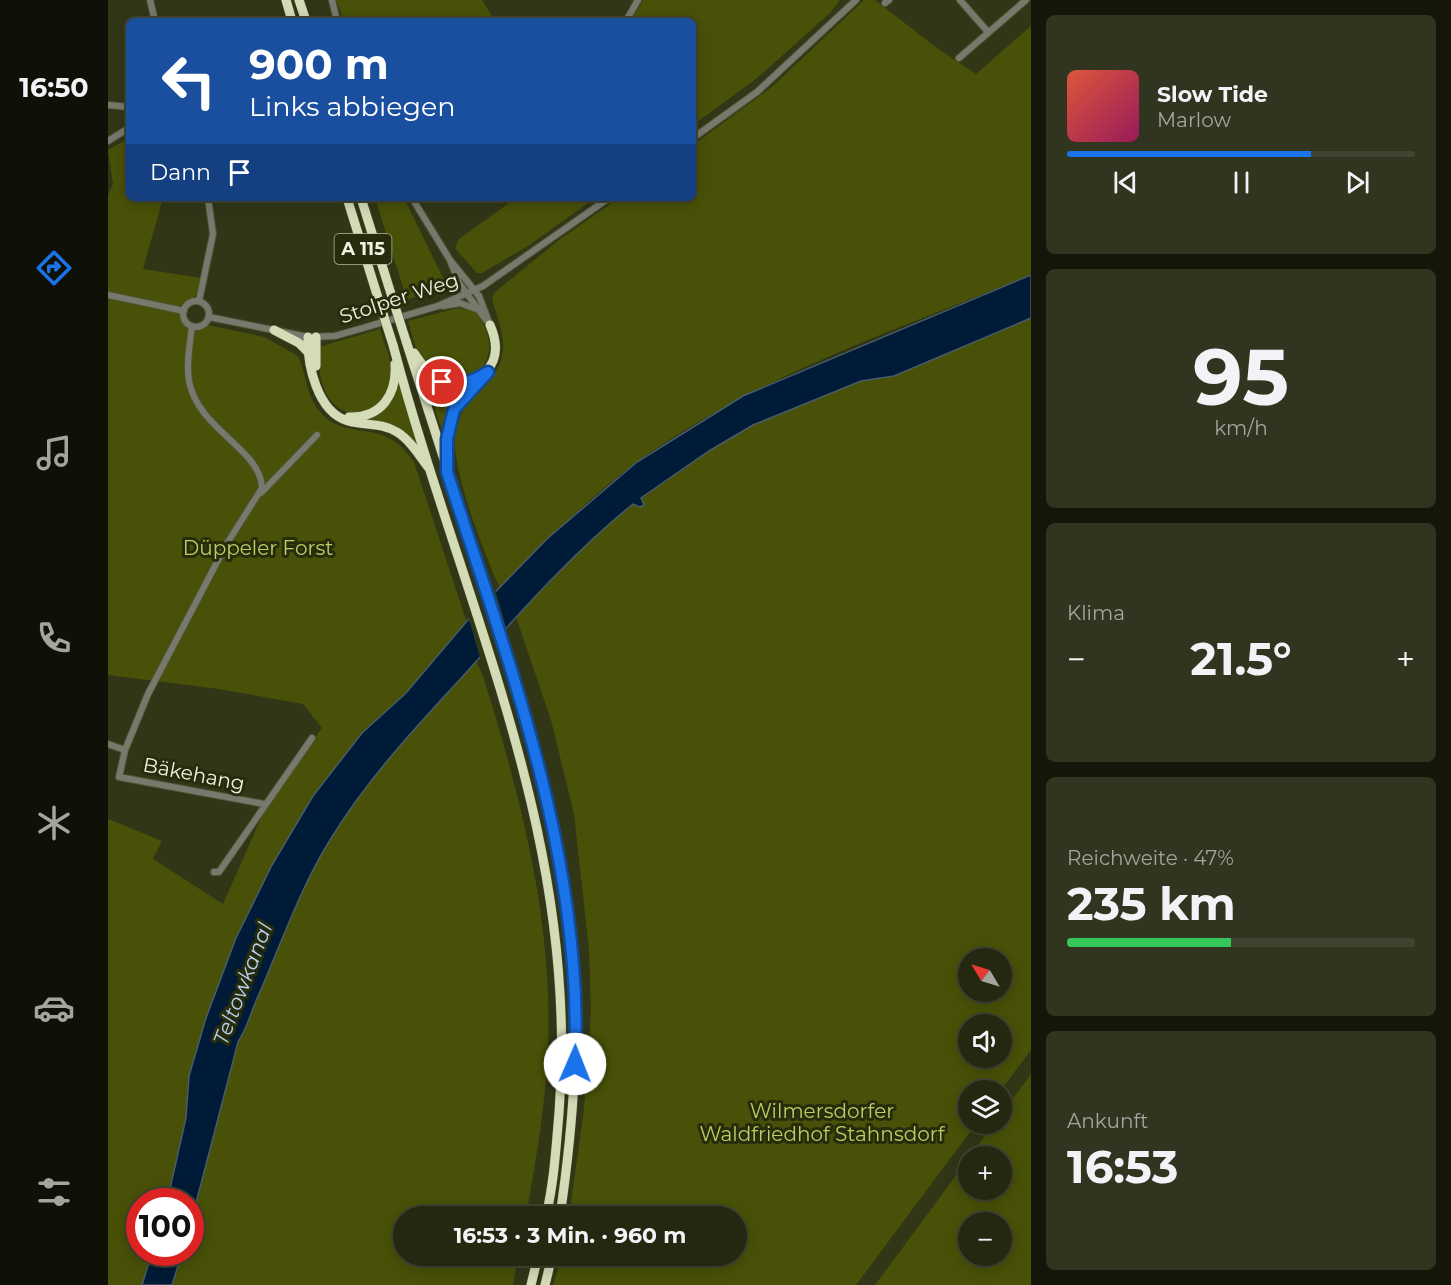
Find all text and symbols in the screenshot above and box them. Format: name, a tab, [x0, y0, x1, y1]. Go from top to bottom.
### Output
text: 900 m	[249, 38, 389, 90]
icon: left	[150, 42, 228, 120]
text: 16:50	[19, 71, 89, 104]
text: Slow Tide	[1157, 81, 1268, 108]
text: Links abbiegen	[249, 90, 456, 123]
text: Marlow	[1157, 108, 1231, 132]
icon: arrive	[223, 156, 256, 189]
text: Dann	[150, 159, 211, 186]
icon: previous	[1109, 166, 1142, 199]
icon: pause	[1225, 166, 1258, 199]
icon: next	[1341, 166, 1374, 199]
road number: A 115	[334, 234, 392, 264]
icon: directions	[33, 247, 75, 289]
street label: Stolper Weg	[336, 267, 462, 329]
text: 95	[1193, 329, 1289, 425]
pin	[416, 356, 467, 407]
icon: arrive	[425, 365, 458, 398]
text: km/h	[1214, 416, 1268, 440]
icon: music	[33, 432, 75, 474]
park label: Düppeler Forst	[183, 536, 333, 560]
text: Klima	[1067, 601, 1125, 625]
icon: phone	[33, 617, 75, 659]
text: 21.5°	[1190, 631, 1292, 686]
text: −	[1067, 639, 1086, 679]
text: +	[1396, 639, 1415, 679]
street label: Bäkehang	[141, 752, 247, 796]
icon: climate	[33, 802, 75, 844]
text: Reichweite · 47%	[1067, 846, 1234, 870]
text: 235 km	[1067, 876, 1236, 931]
water label: Teltowkanal	[208, 919, 277, 1049]
north arrow	[958, 948, 1012, 1002]
map controls	[958, 948, 1012, 1266]
icon: car	[33, 987, 75, 1029]
button: sound	[958, 1014, 1012, 1068]
position arrow	[543, 1032, 607, 1096]
button: layers	[958, 1080, 1012, 1134]
park label: Wilmersdorfer Waldfriedhof Stahnsdorf	[699, 1099, 946, 1146]
text: Ankunft	[1067, 1109, 1148, 1133]
text: 16:53	[1067, 1139, 1178, 1194]
button: +	[958, 1146, 1012, 1200]
icon: filters	[33, 1171, 75, 1213]
speed limit sign: 100	[126, 1188, 204, 1266]
button: −	[958, 1212, 1012, 1266]
text: 16:53 · 3 Min. · 960 m	[454, 1222, 686, 1249]

